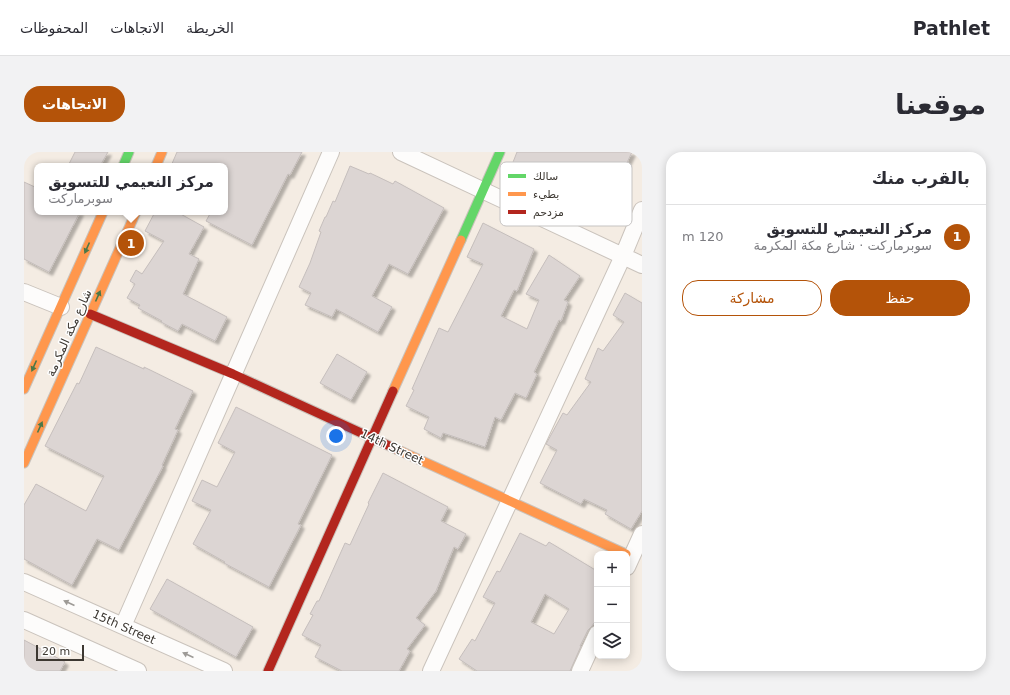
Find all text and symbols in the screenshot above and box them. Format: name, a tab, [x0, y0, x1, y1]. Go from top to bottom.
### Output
text: Pathlet	[913, 17, 990, 39]
text: المحفوظات	[20, 20, 88, 36]
text: الاتجاهات	[110, 20, 164, 36]
text: الخريطة	[186, 20, 234, 36]
button: الاتجاهات	[24, 86, 125, 122]
text: موقعنا	[895, 88, 986, 121]
legend	[500, 162, 632, 226]
popup	[34, 163, 228, 215]
text: بالقرب منك	[872, 168, 970, 188]
text: سالك	[533, 170, 558, 183]
text: مركز النعيمي للتسويق	[48, 173, 214, 191]
text: بطيء	[533, 188, 559, 201]
text: سوبرماركت	[48, 191, 113, 206]
text: مزدحم	[533, 206, 564, 219]
text: مركز النعيمي للتسويق	[766, 220, 932, 238]
pin: 1	[118, 228, 144, 258]
text: 120 m	[682, 229, 724, 244]
text: 1	[952, 229, 962, 244]
text: سوبرماركت · شارع مكة المكرمة	[753, 238, 932, 253]
one-way arrow	[84, 242, 90, 253]
button: مشاركة	[682, 280, 822, 316]
button: حفظ	[830, 280, 970, 316]
street label: شارع مكة المكرمة	[44, 287, 95, 379]
one-way arrow	[96, 289, 102, 301]
one-way arrow	[31, 361, 37, 372]
one-way arrow	[37, 422, 43, 433]
your location	[326, 426, 346, 446]
street label: 14th Street	[358, 426, 426, 468]
map controls	[594, 551, 630, 659]
button: +	[594, 551, 630, 587]
button: −	[594, 587, 630, 623]
one-way arrow	[63, 599, 75, 605]
street label: 15th Street	[90, 607, 158, 647]
button: layers	[594, 623, 630, 659]
scale bar	[36, 643, 84, 662]
text: 20 m	[42, 645, 70, 658]
one-way arrow	[183, 652, 194, 658]

